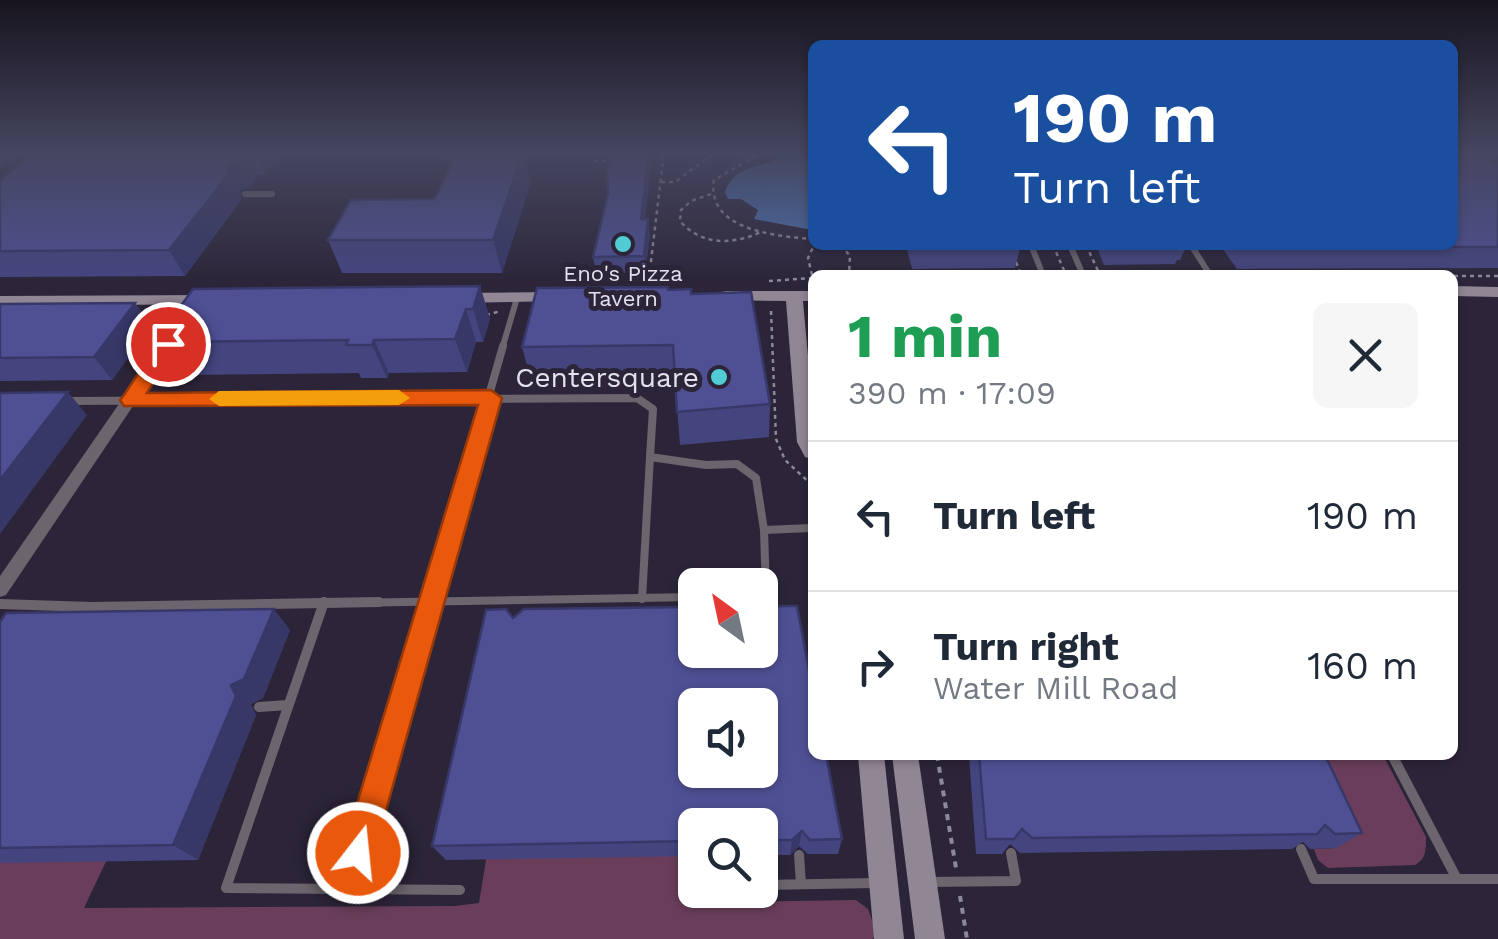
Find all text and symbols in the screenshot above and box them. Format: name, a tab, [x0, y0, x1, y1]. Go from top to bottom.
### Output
text: 190 m	[1013, 77, 1217, 159]
icon: left	[848, 80, 978, 210]
text: Turn left	[1013, 161, 1200, 214]
marker: Eno's Pizza Tavern	[612, 233, 634, 255]
place label: Eno's Pizza Tavern	[563, 261, 683, 311]
text: 1 min	[848, 301, 1002, 372]
pin	[126, 302, 211, 387]
button: close	[1313, 303, 1418, 408]
icon: arrive	[141, 317, 196, 372]
place label: Centersquare	[515, 361, 699, 394]
marker: Centersquare	[708, 366, 730, 388]
text: 390 m · 17:09	[848, 374, 1056, 412]
icon: left	[848, 489, 903, 544]
text: Turn left	[933, 494, 1095, 538]
text: 190 m	[1307, 494, 1418, 538]
north arrow	[678, 568, 778, 668]
map controls	[678, 568, 778, 908]
text: Turn right	[933, 625, 1119, 669]
icon: right	[848, 639, 903, 694]
text: 160 m	[1307, 644, 1418, 688]
text: Water Mill Road	[933, 669, 1178, 707]
button: sound	[678, 688, 778, 788]
position arrow	[306, 801, 410, 905]
button: search	[678, 808, 778, 908]

